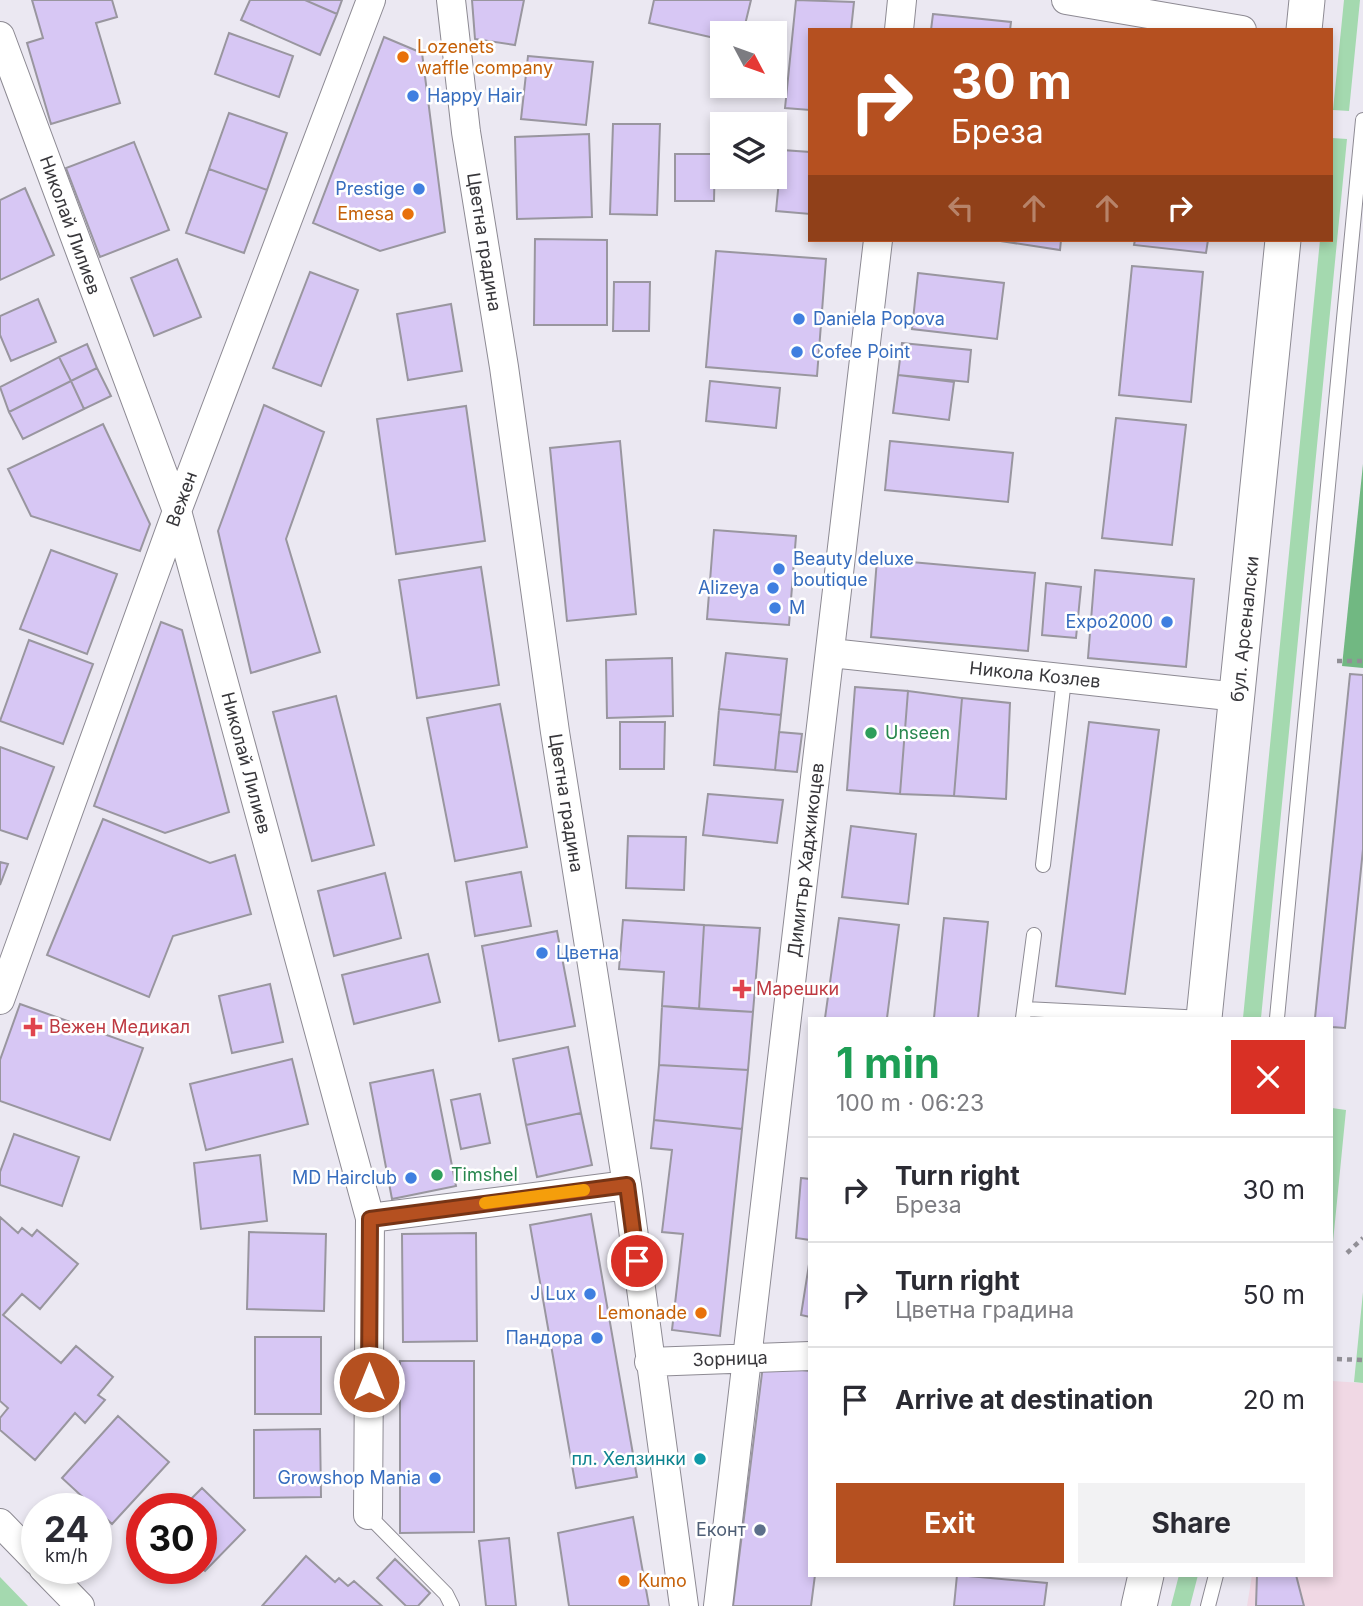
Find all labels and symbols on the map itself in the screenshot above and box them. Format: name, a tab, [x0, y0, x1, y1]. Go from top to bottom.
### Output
north arrow	[710, 21, 788, 98]
place label: Lozenets waffle company	[417, 36, 553, 78]
marker: Lozenets waffle company	[395, 49, 411, 65]
place label: Happy Hair	[427, 85, 522, 106]
marker: Happy Hair	[405, 88, 421, 104]
street label: Николай Лилиев	[36, 153, 105, 297]
street label: Цветна градина	[463, 171, 506, 313]
place label: Prestige	[335, 178, 405, 199]
marker: Prestige	[411, 181, 427, 197]
place label: Emesa	[337, 203, 394, 224]
marker: Emesa	[400, 206, 416, 222]
place label: Daniela Popova	[813, 308, 945, 329]
marker: Daniela Popova	[791, 311, 807, 327]
place label: Cofee Point	[811, 341, 910, 362]
marker: Cofee Point	[789, 344, 805, 360]
street label: Вежен	[162, 468, 201, 529]
place label: Beauty deluxe boutique	[793, 548, 914, 590]
street label: бул. Арсеналски	[1226, 555, 1263, 703]
marker: Beauty deluxe boutique	[771, 561, 787, 577]
place label: Alizeya	[698, 577, 759, 598]
marker: Alizeya	[765, 580, 781, 596]
place label: М	[789, 597, 805, 618]
marker: М	[767, 600, 783, 616]
place label: Expo2000	[1065, 611, 1153, 632]
marker: Expo2000	[1159, 614, 1175, 630]
street label: Никола Козлев	[968, 657, 1102, 692]
street label: Николай Лилиев	[217, 690, 276, 836]
place label: Unseen	[885, 722, 950, 743]
marker: Unseen	[863, 725, 879, 741]
street label: Цветна градина	[545, 732, 588, 874]
street label: Димитър Хаджикоцев	[783, 762, 828, 958]
place label: Цветна	[556, 942, 619, 963]
marker: Цветна	[534, 945, 550, 961]
place label: Марешки	[756, 978, 839, 999]
marker: Марешки	[734, 981, 750, 997]
place label: Вежен Медикал	[49, 1016, 190, 1037]
marker: Вежен Медикал	[23, 1017, 43, 1037]
place label: Timshel	[451, 1164, 518, 1185]
place label: MD Hairclub	[292, 1167, 397, 1188]
marker: Timshel	[429, 1167, 445, 1183]
marker: MD Hairclub	[403, 1170, 419, 1186]
pin	[607, 1231, 667, 1291]
place label: J Lux	[530, 1283, 576, 1304]
marker: J Lux	[582, 1286, 598, 1302]
place label: Lemonade	[598, 1302, 687, 1323]
marker: Lemonade	[693, 1305, 709, 1321]
place label: Пандора	[505, 1327, 583, 1348]
marker: Пандора	[589, 1330, 605, 1346]
position arrow	[332, 1345, 406, 1419]
street label: Зорница	[692, 1347, 768, 1370]
place label: пл. Хелзинки	[572, 1448, 686, 1469]
marker: пл. Хелзинки	[692, 1451, 708, 1467]
place label: Growshop Mania	[277, 1467, 421, 1488]
marker: Growshop Mania	[427, 1470, 443, 1486]
speed limit sign: 30	[126, 1493, 217, 1584]
place label: Еконт	[696, 1519, 747, 1540]
marker: Еконт	[752, 1522, 768, 1538]
place label: Kumo	[638, 1570, 687, 1591]
marker: Kumo	[616, 1573, 632, 1589]

